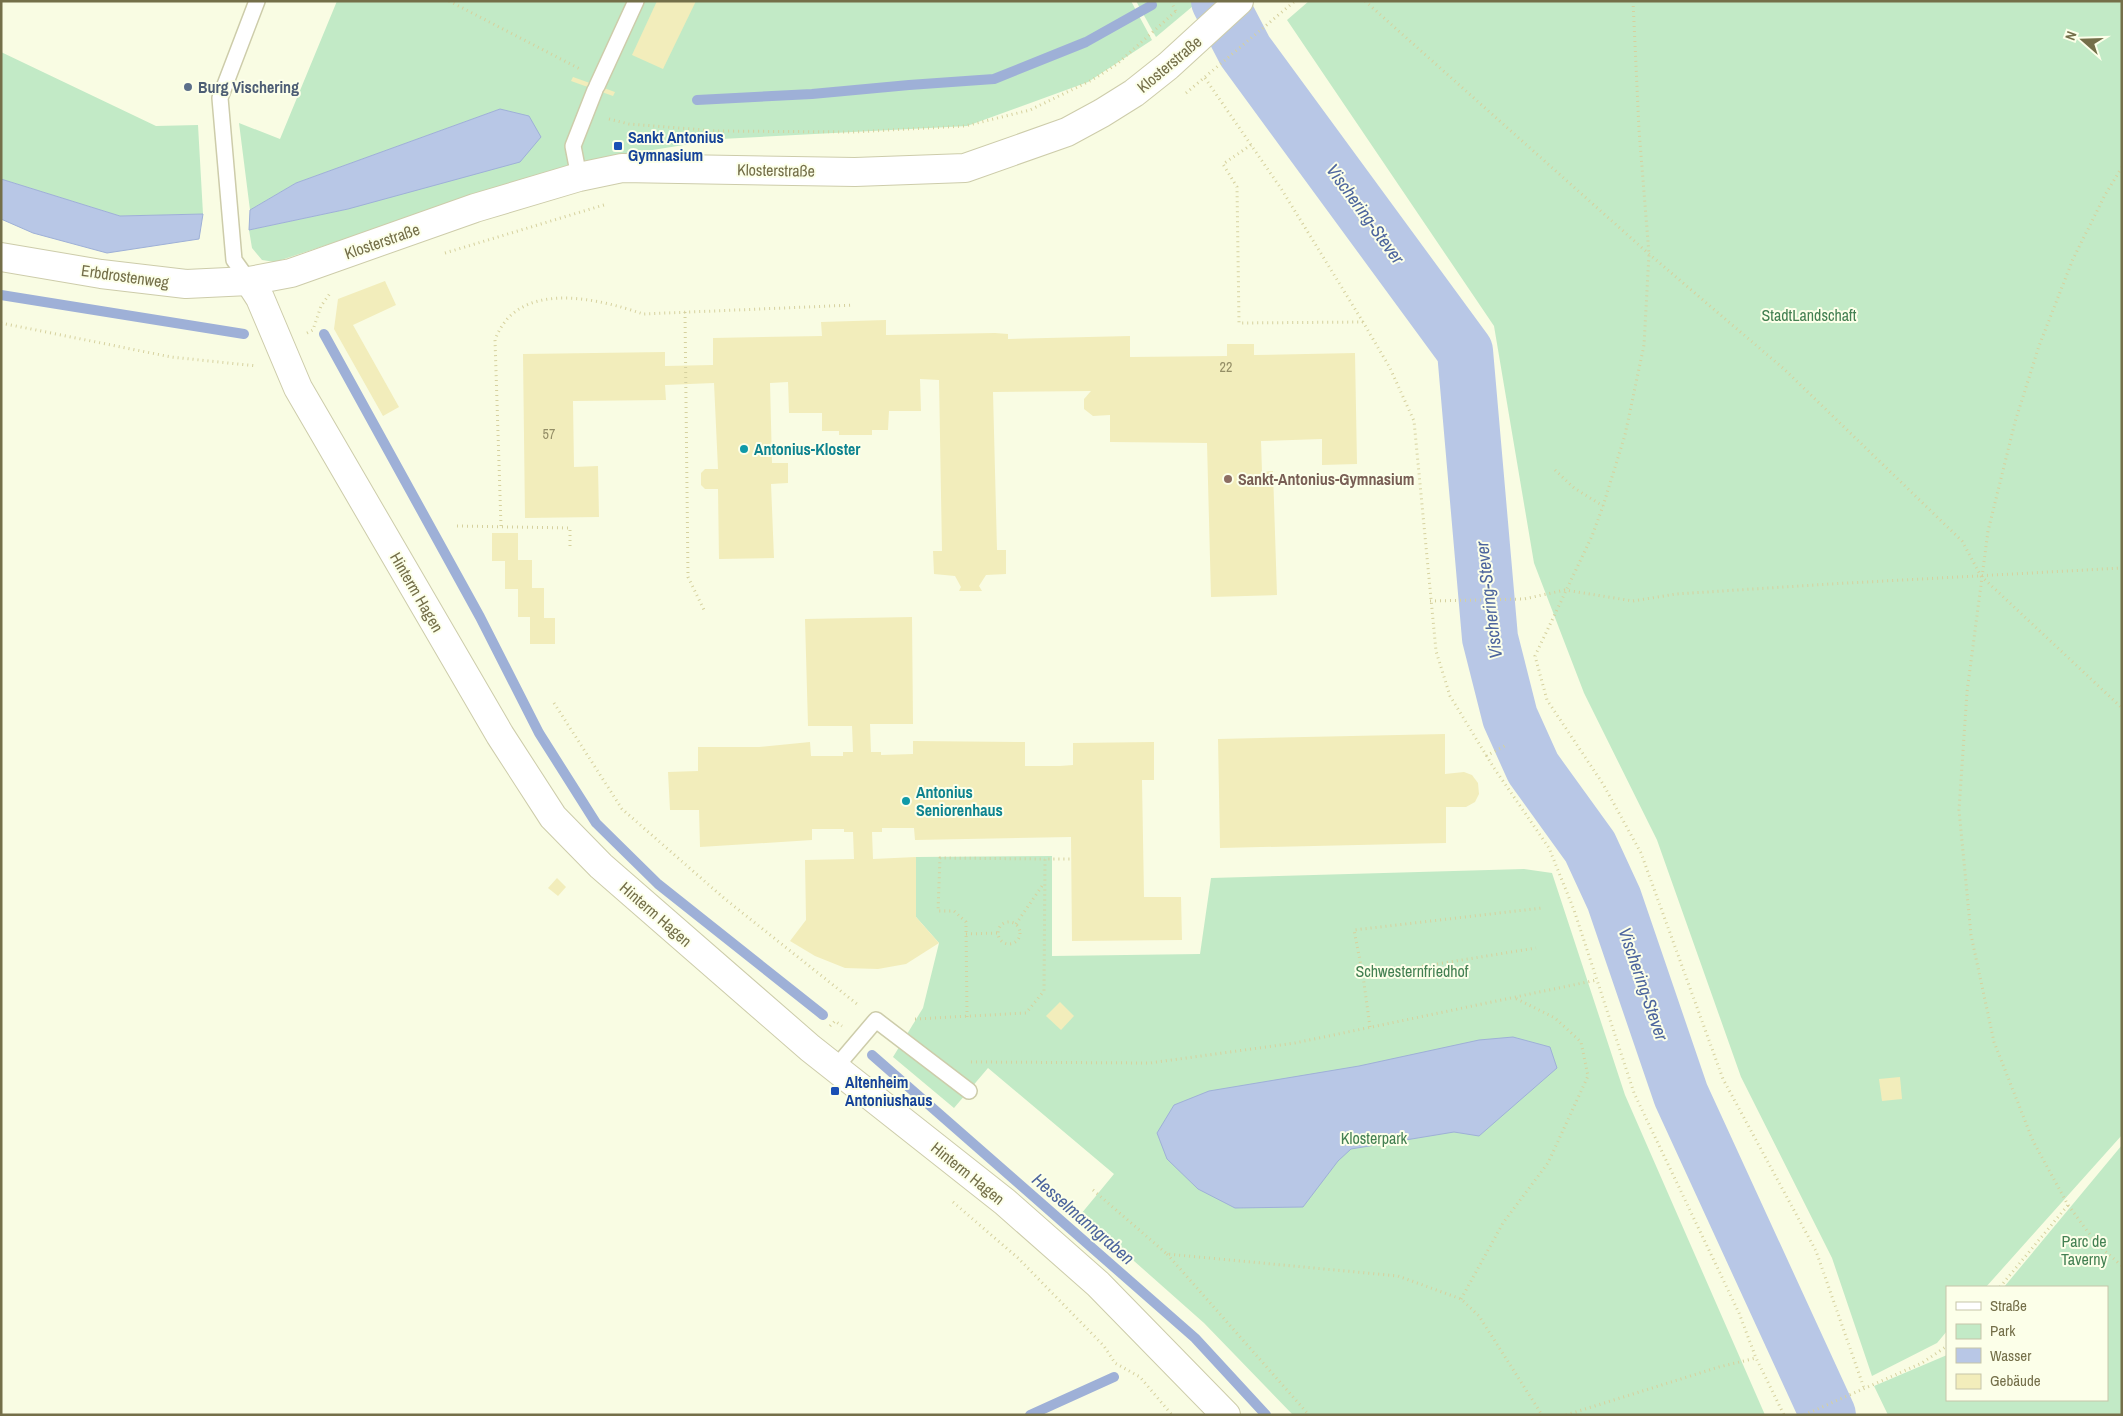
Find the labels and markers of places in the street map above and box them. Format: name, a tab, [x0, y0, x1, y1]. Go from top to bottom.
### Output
place label: Burg Vischering	[198, 76, 299, 98]
marker: Burg Vischering	[182, 81, 194, 93]
place label: Sankt Antonius Gymnasium	[628, 126, 724, 166]
marker: Sankt Antonius Gymnasium	[612, 140, 624, 152]
place label: Antonius-Kloster	[754, 438, 861, 460]
marker: Antonius-Kloster	[738, 443, 750, 455]
place label: Sankt-Antonius-Gymnasium	[1238, 468, 1414, 490]
marker: Sankt-Antonius-Gymnasium	[1222, 473, 1234, 485]
place label: Antonius Seniorenhaus	[916, 781, 1003, 821]
marker: Antonius Seniorenhaus	[900, 795, 912, 807]
place label: Altenheim Antoniushaus	[845, 1071, 932, 1111]
marker: Altenheim Antoniushaus	[829, 1085, 841, 1097]

